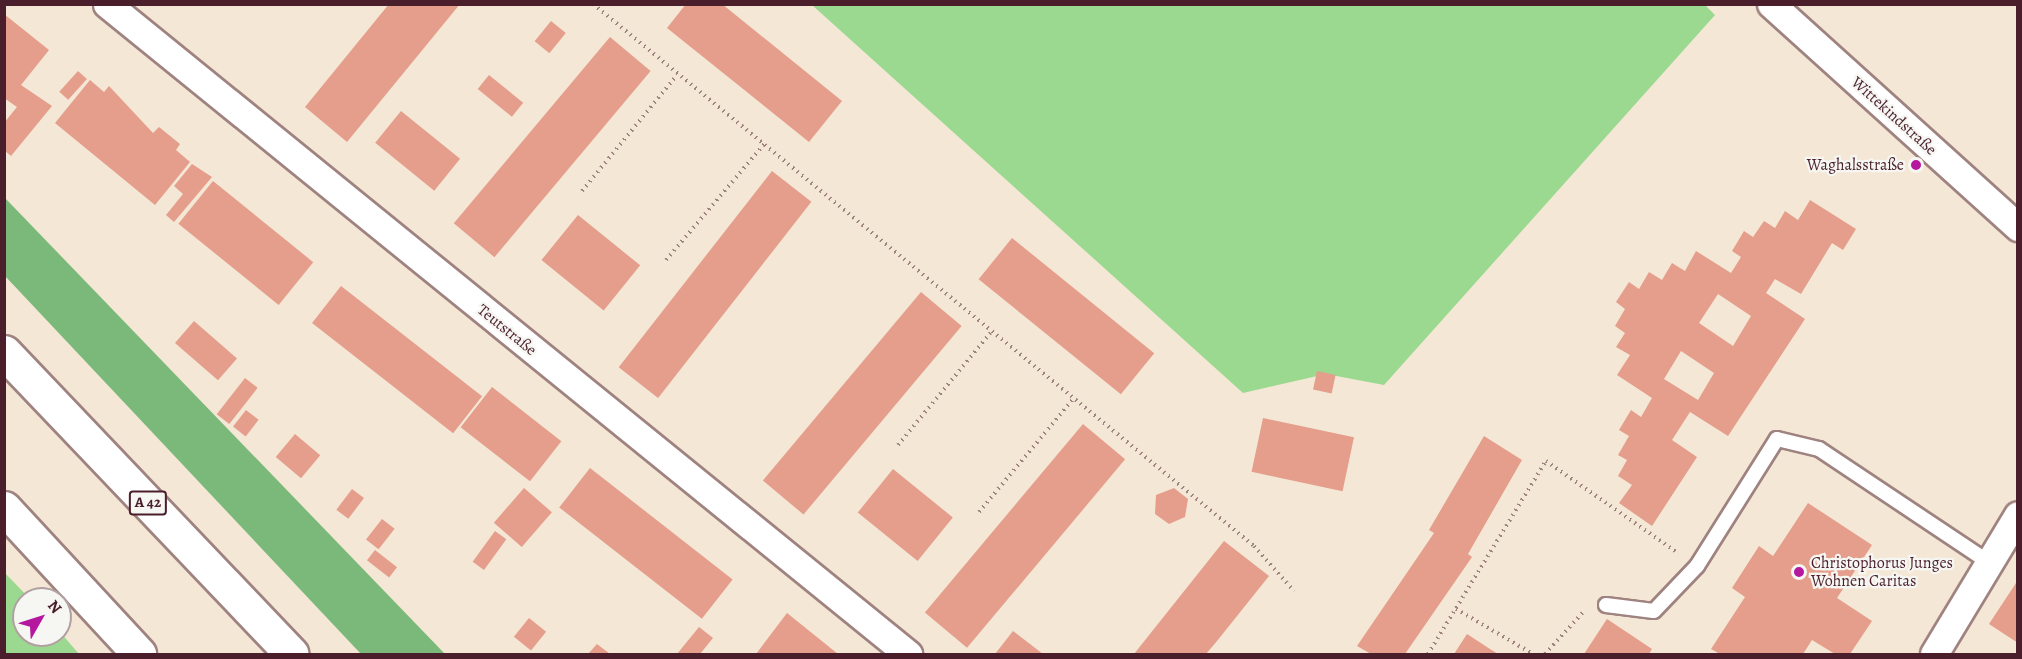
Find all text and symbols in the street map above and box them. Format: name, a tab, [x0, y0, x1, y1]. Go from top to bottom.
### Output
street label: Wittekindstraße	[1847, 73, 1941, 159]
place label: Waghalsstraße	[1807, 155, 1904, 175]
marker: Waghalsstraße	[1909, 158, 1923, 172]
street label: Teutstraße	[474, 300, 540, 360]
road number: A 42	[128, 491, 168, 515]
place label: Christophorus Junges Wohnen Caritas	[1811, 553, 1953, 591]
marker: Christophorus Junges Wohnen Caritas	[1792, 565, 1806, 579]
north arrow	[12, 587, 72, 647]
text: N	[42, 595, 67, 618]

